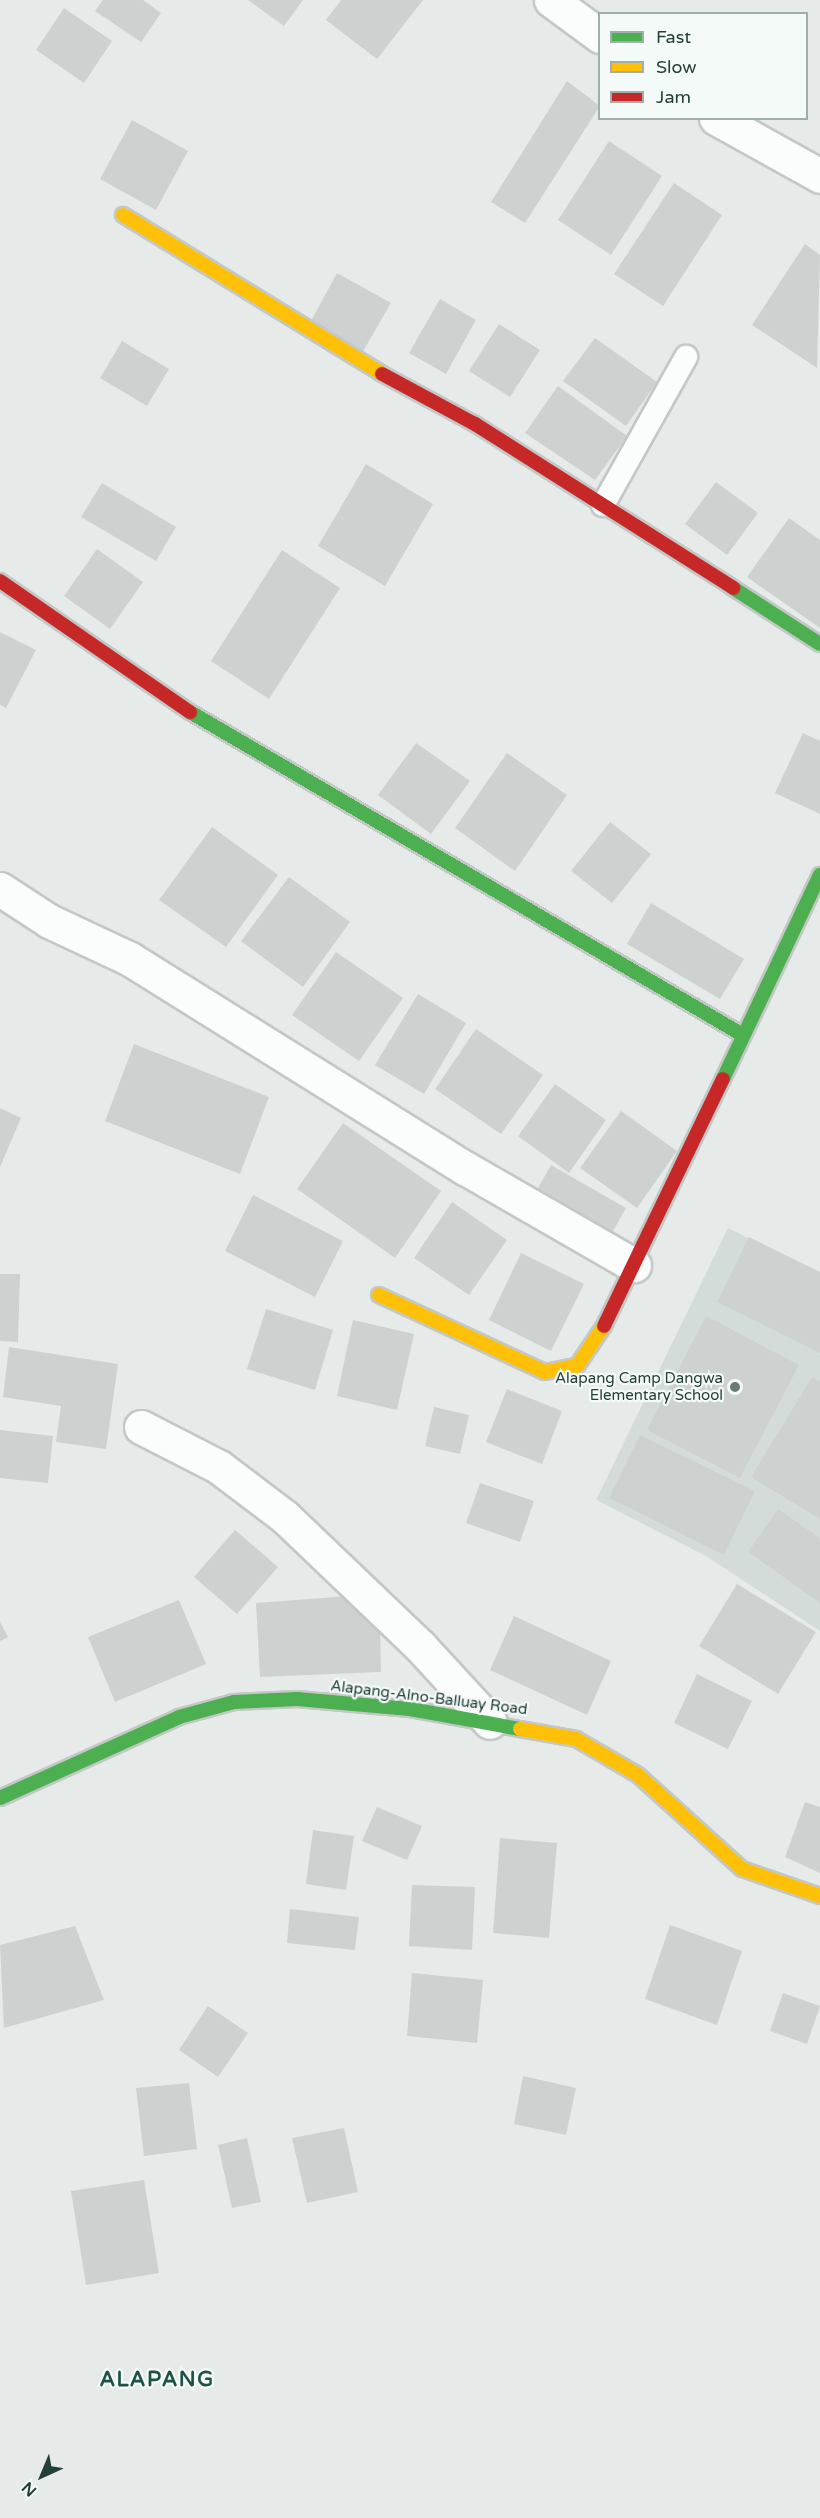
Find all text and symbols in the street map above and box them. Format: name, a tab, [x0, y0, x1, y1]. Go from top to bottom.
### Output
legend	[598, 12, 808, 120]
text: Fast	[656, 26, 691, 48]
text: Slow	[656, 56, 697, 78]
text: Jam	[656, 86, 691, 108]
place label: Alapang Camp Dangwa Elementary School	[555, 1369, 723, 1404]
marker: Alapang Camp Dangwa Elementary School	[728, 1380, 742, 1394]
street label: Alapang-Alno-Balluay Road	[330, 1677, 528, 1719]
district label: ALAPANG	[99, 2367, 215, 2393]
north arrow	[12, 2446, 72, 2506]
text: N	[18, 2477, 41, 2501]

